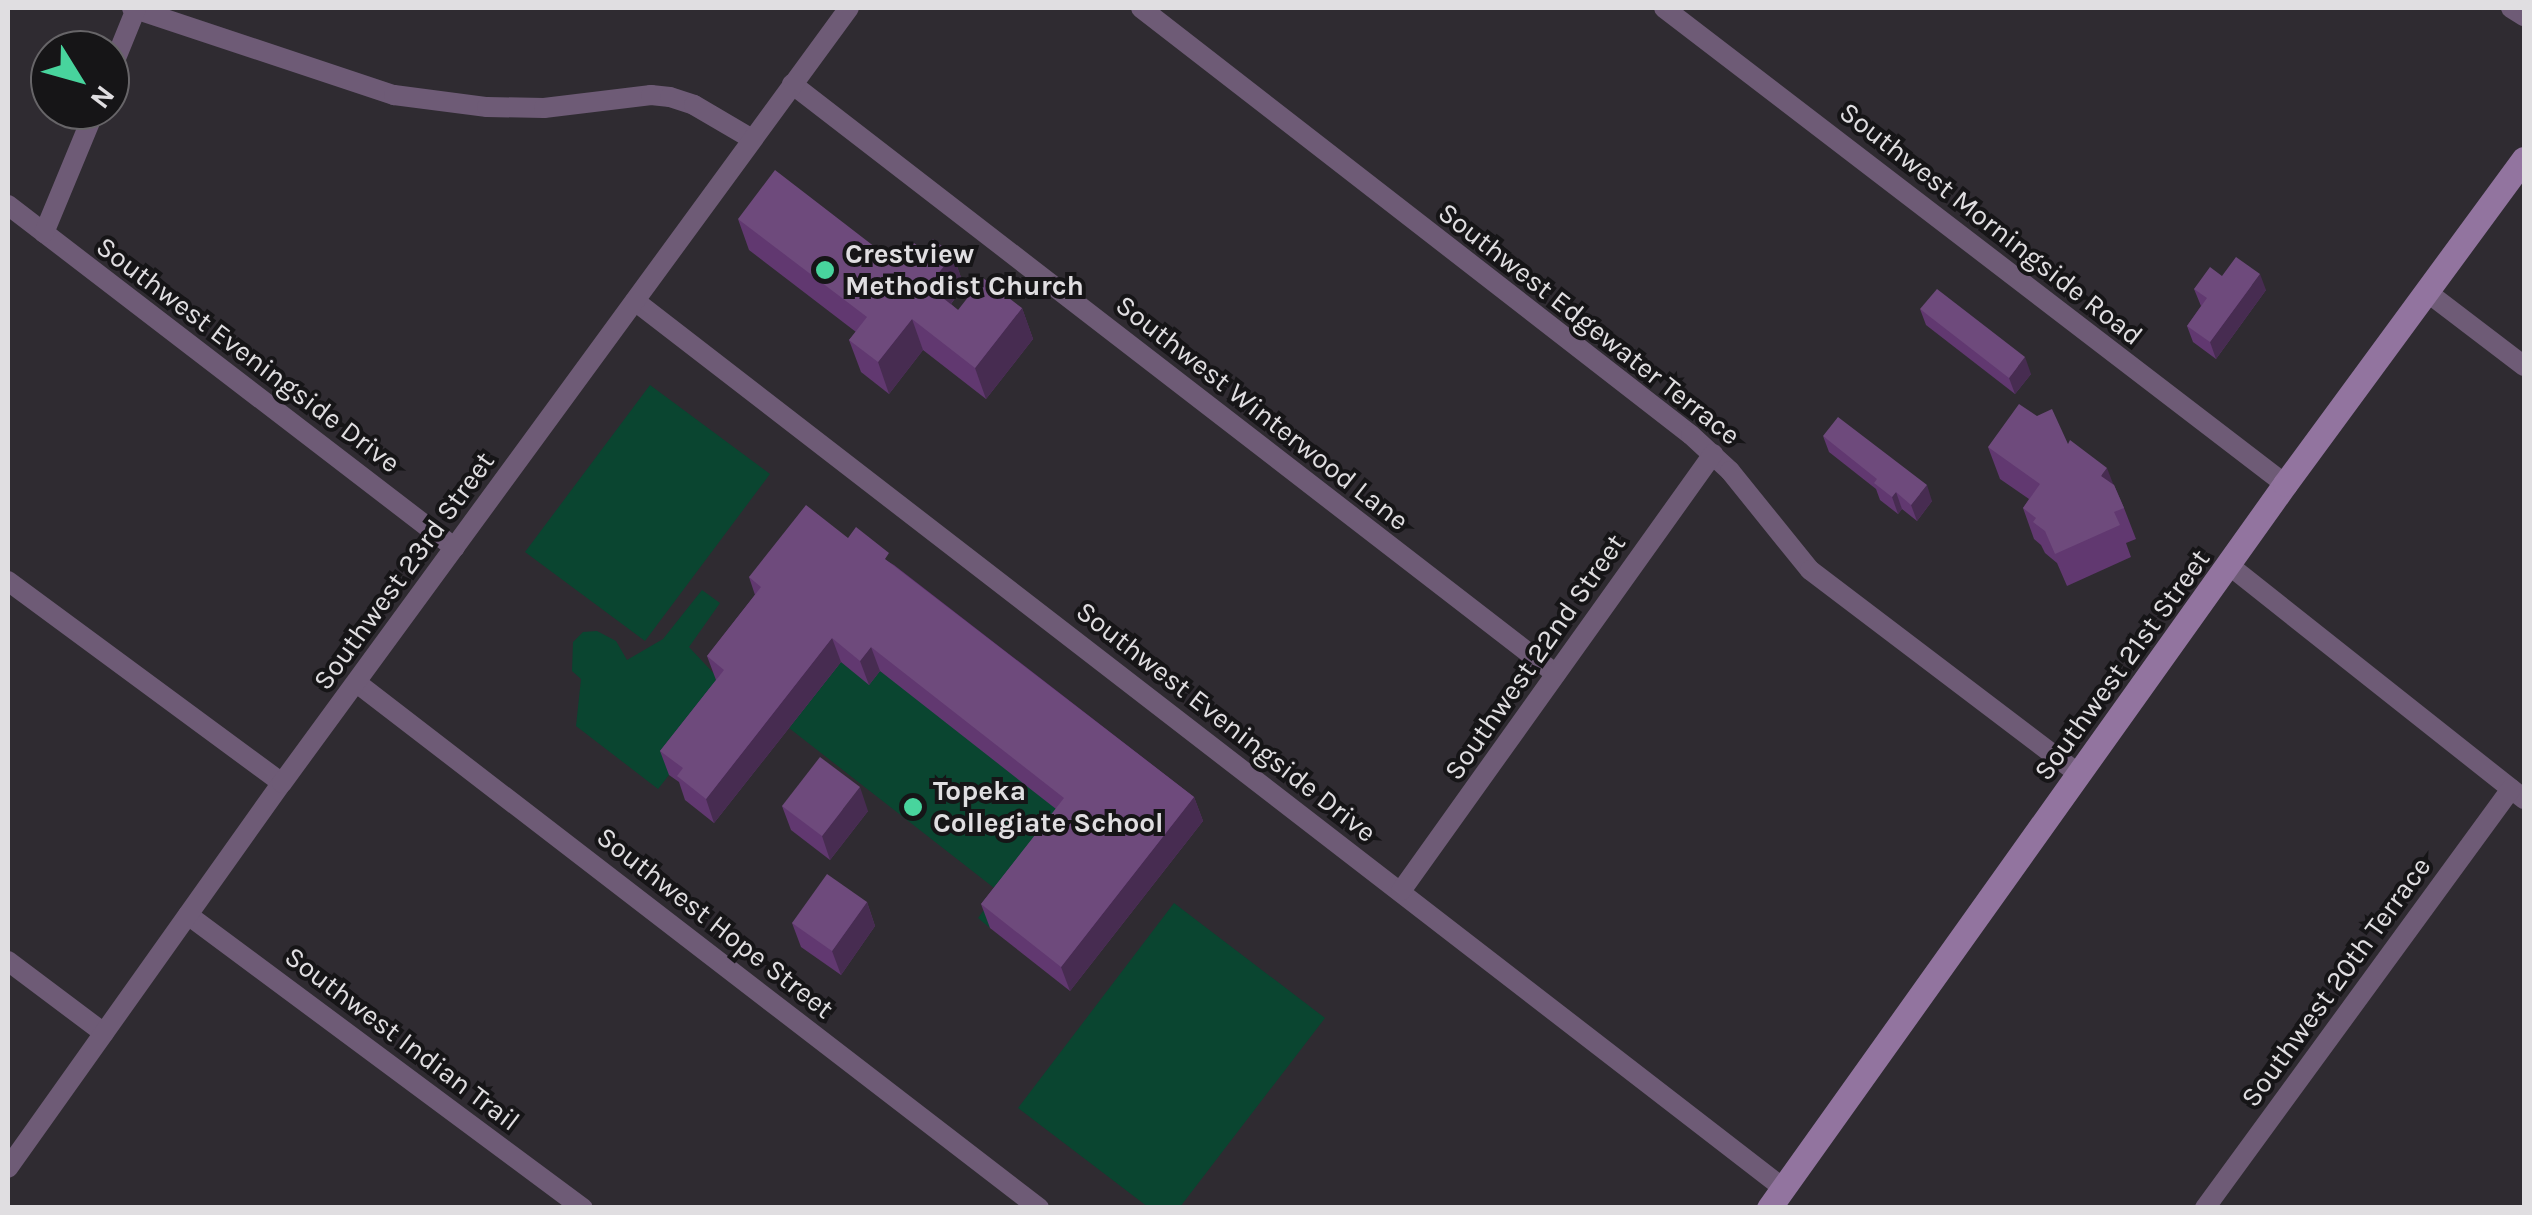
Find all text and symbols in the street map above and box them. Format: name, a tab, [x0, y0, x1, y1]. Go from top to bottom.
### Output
north arrow	[30, 30, 130, 130]
text: N	[84, 79, 122, 115]
street label: Southwest Morningside Road	[1833, 95, 2149, 353]
street label: Southwest Edgewater Terrace	[1431, 196, 1747, 452]
street label: Southwest Eveningside Drive	[90, 230, 406, 480]
place label: Crestview Methodist Church	[845, 237, 1084, 303]
marker: Crestview Methodist Church	[814, 259, 836, 281]
street label: Southwest Winterwood Lane	[1109, 288, 1415, 538]
street label: Southwest 23rd Street	[306, 445, 502, 697]
street label: Southwest 22nd Street	[1437, 528, 1633, 786]
street label: Southwest 21st Street	[2027, 543, 2217, 787]
street label: Southwest Eveningside Drive	[1069, 594, 1383, 850]
place label: Topeka Collegiate School	[933, 774, 1164, 840]
marker: Topeka Collegiate School	[902, 796, 924, 818]
street label: Southwest Hope Street	[590, 820, 840, 1026]
street label: Southwest 20th Terrace	[2234, 850, 2438, 1114]
street label: Southwest Indian Trail	[278, 940, 526, 1138]

